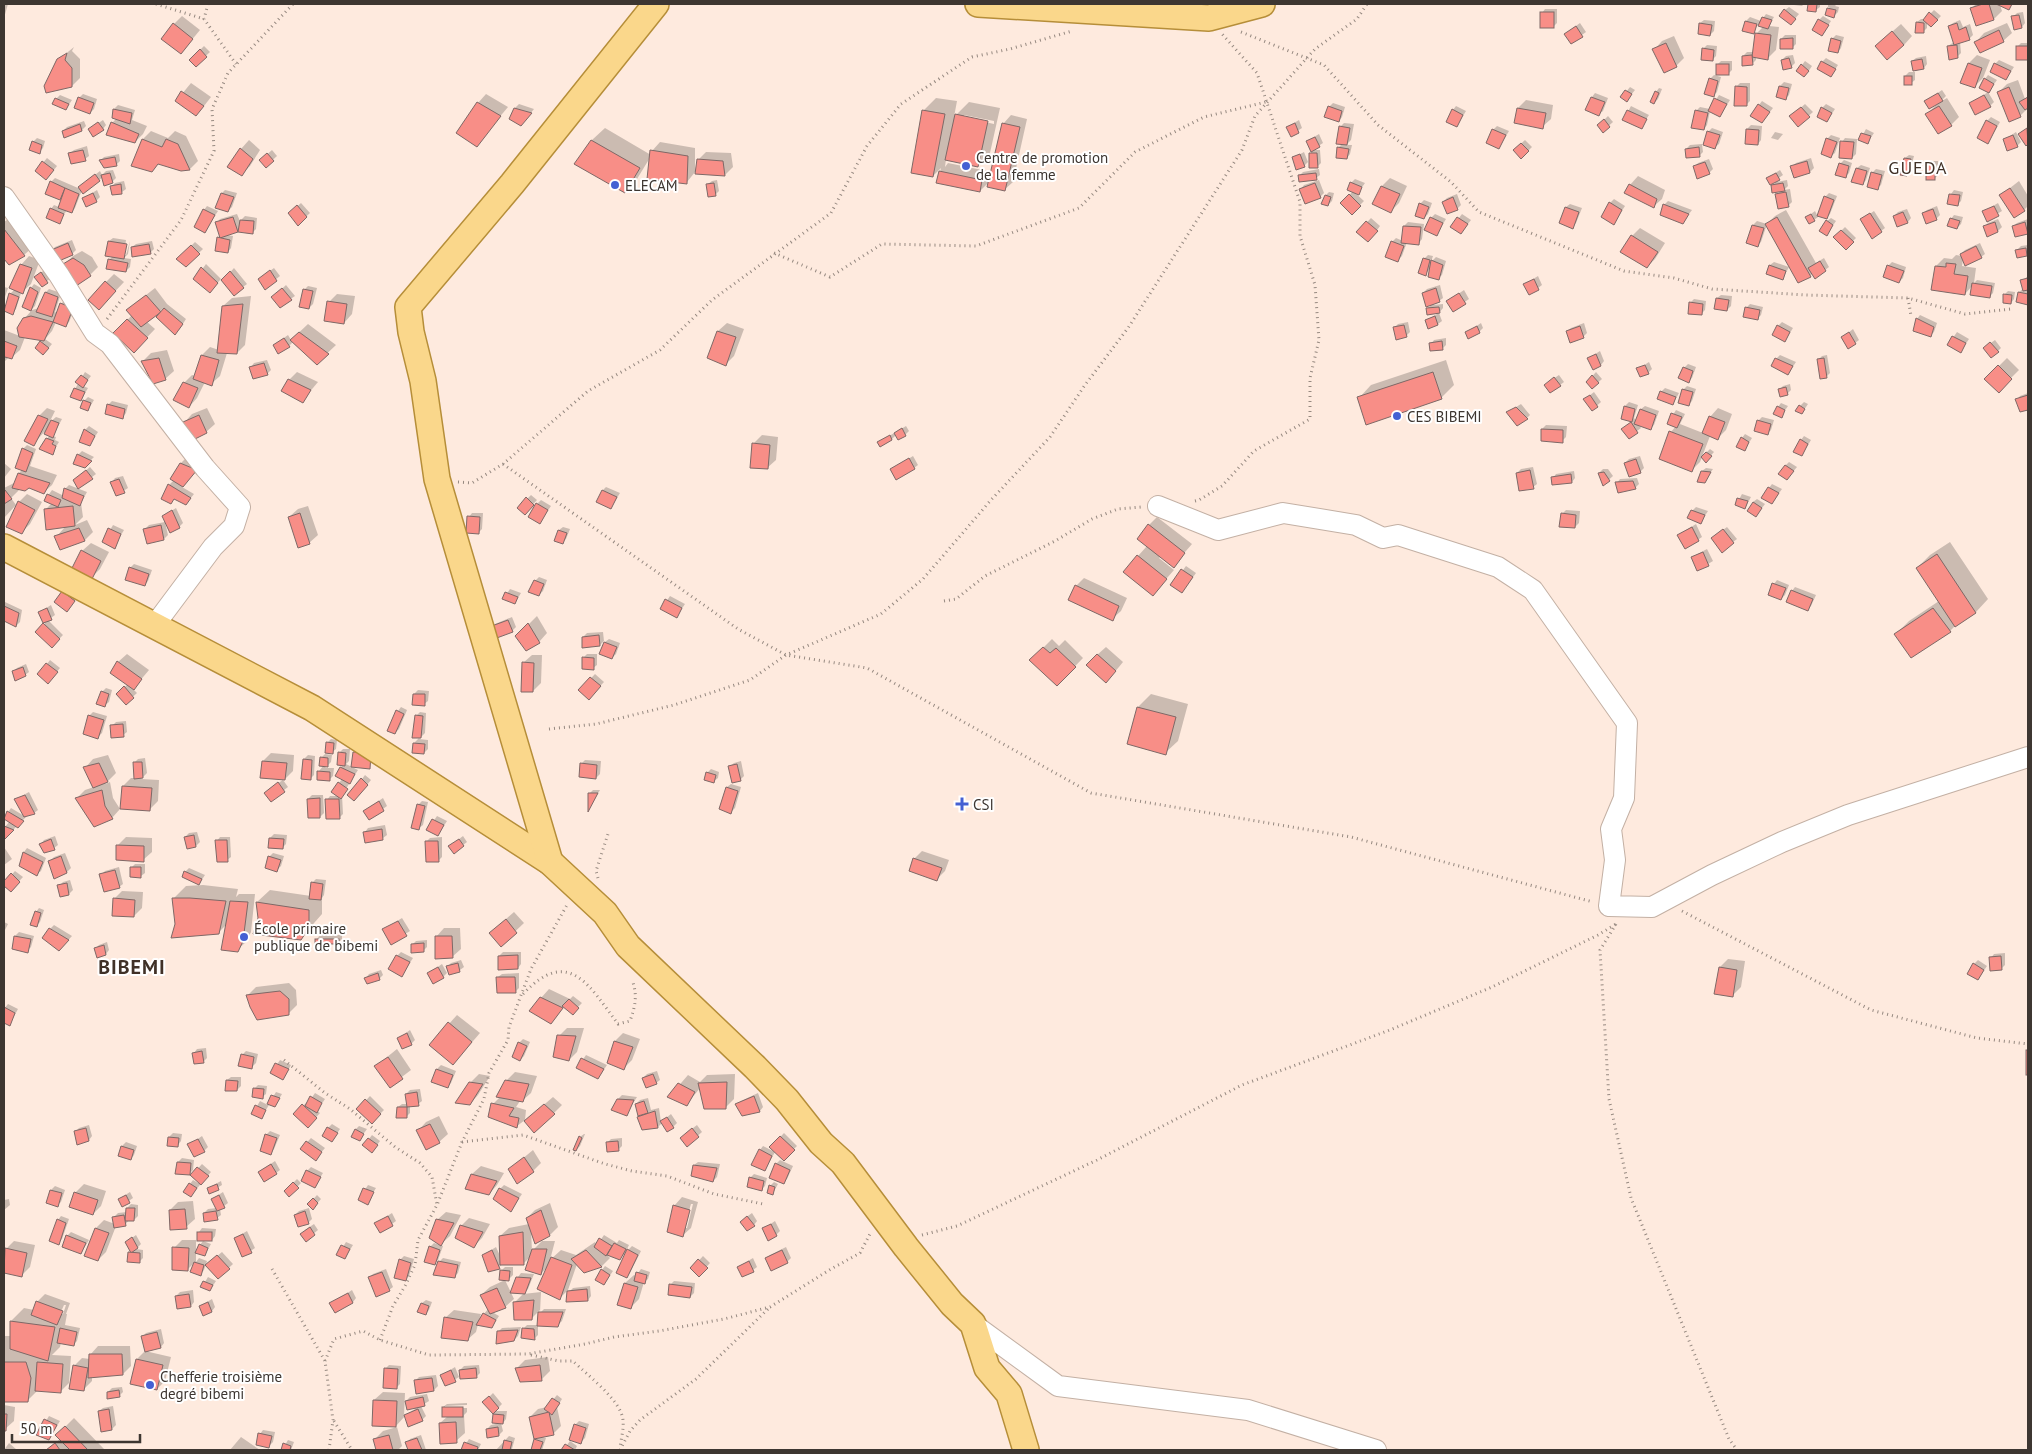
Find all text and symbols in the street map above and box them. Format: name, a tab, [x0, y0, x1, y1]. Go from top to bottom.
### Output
place label: Centre de promotion de la femme	[976, 148, 1108, 184]
district label: GUEDA	[1888, 156, 1948, 179]
marker: Centre de promotion de la femme	[960, 160, 972, 172]
place label: ELECAM	[625, 176, 678, 195]
marker: ELECAM	[609, 179, 621, 191]
place label: CES BIBEMI	[1407, 407, 1482, 426]
marker: CES BIBEMI	[1391, 410, 1403, 422]
place label: CSI	[973, 795, 994, 814]
marker: CSI	[955, 797, 969, 811]
place label: École primaire publique de bibemi	[254, 919, 378, 955]
marker: École primaire publique de bibemi	[238, 931, 250, 943]
district label: BIBEMI	[98, 954, 166, 980]
place label: Chefferie troisième degré bibemi	[160, 1367, 282, 1403]
marker: Chefferie troisième degré bibemi	[144, 1379, 156, 1391]
scale bar	[12, 1412, 140, 1444]
text: 50 m	[20, 1419, 53, 1438]

